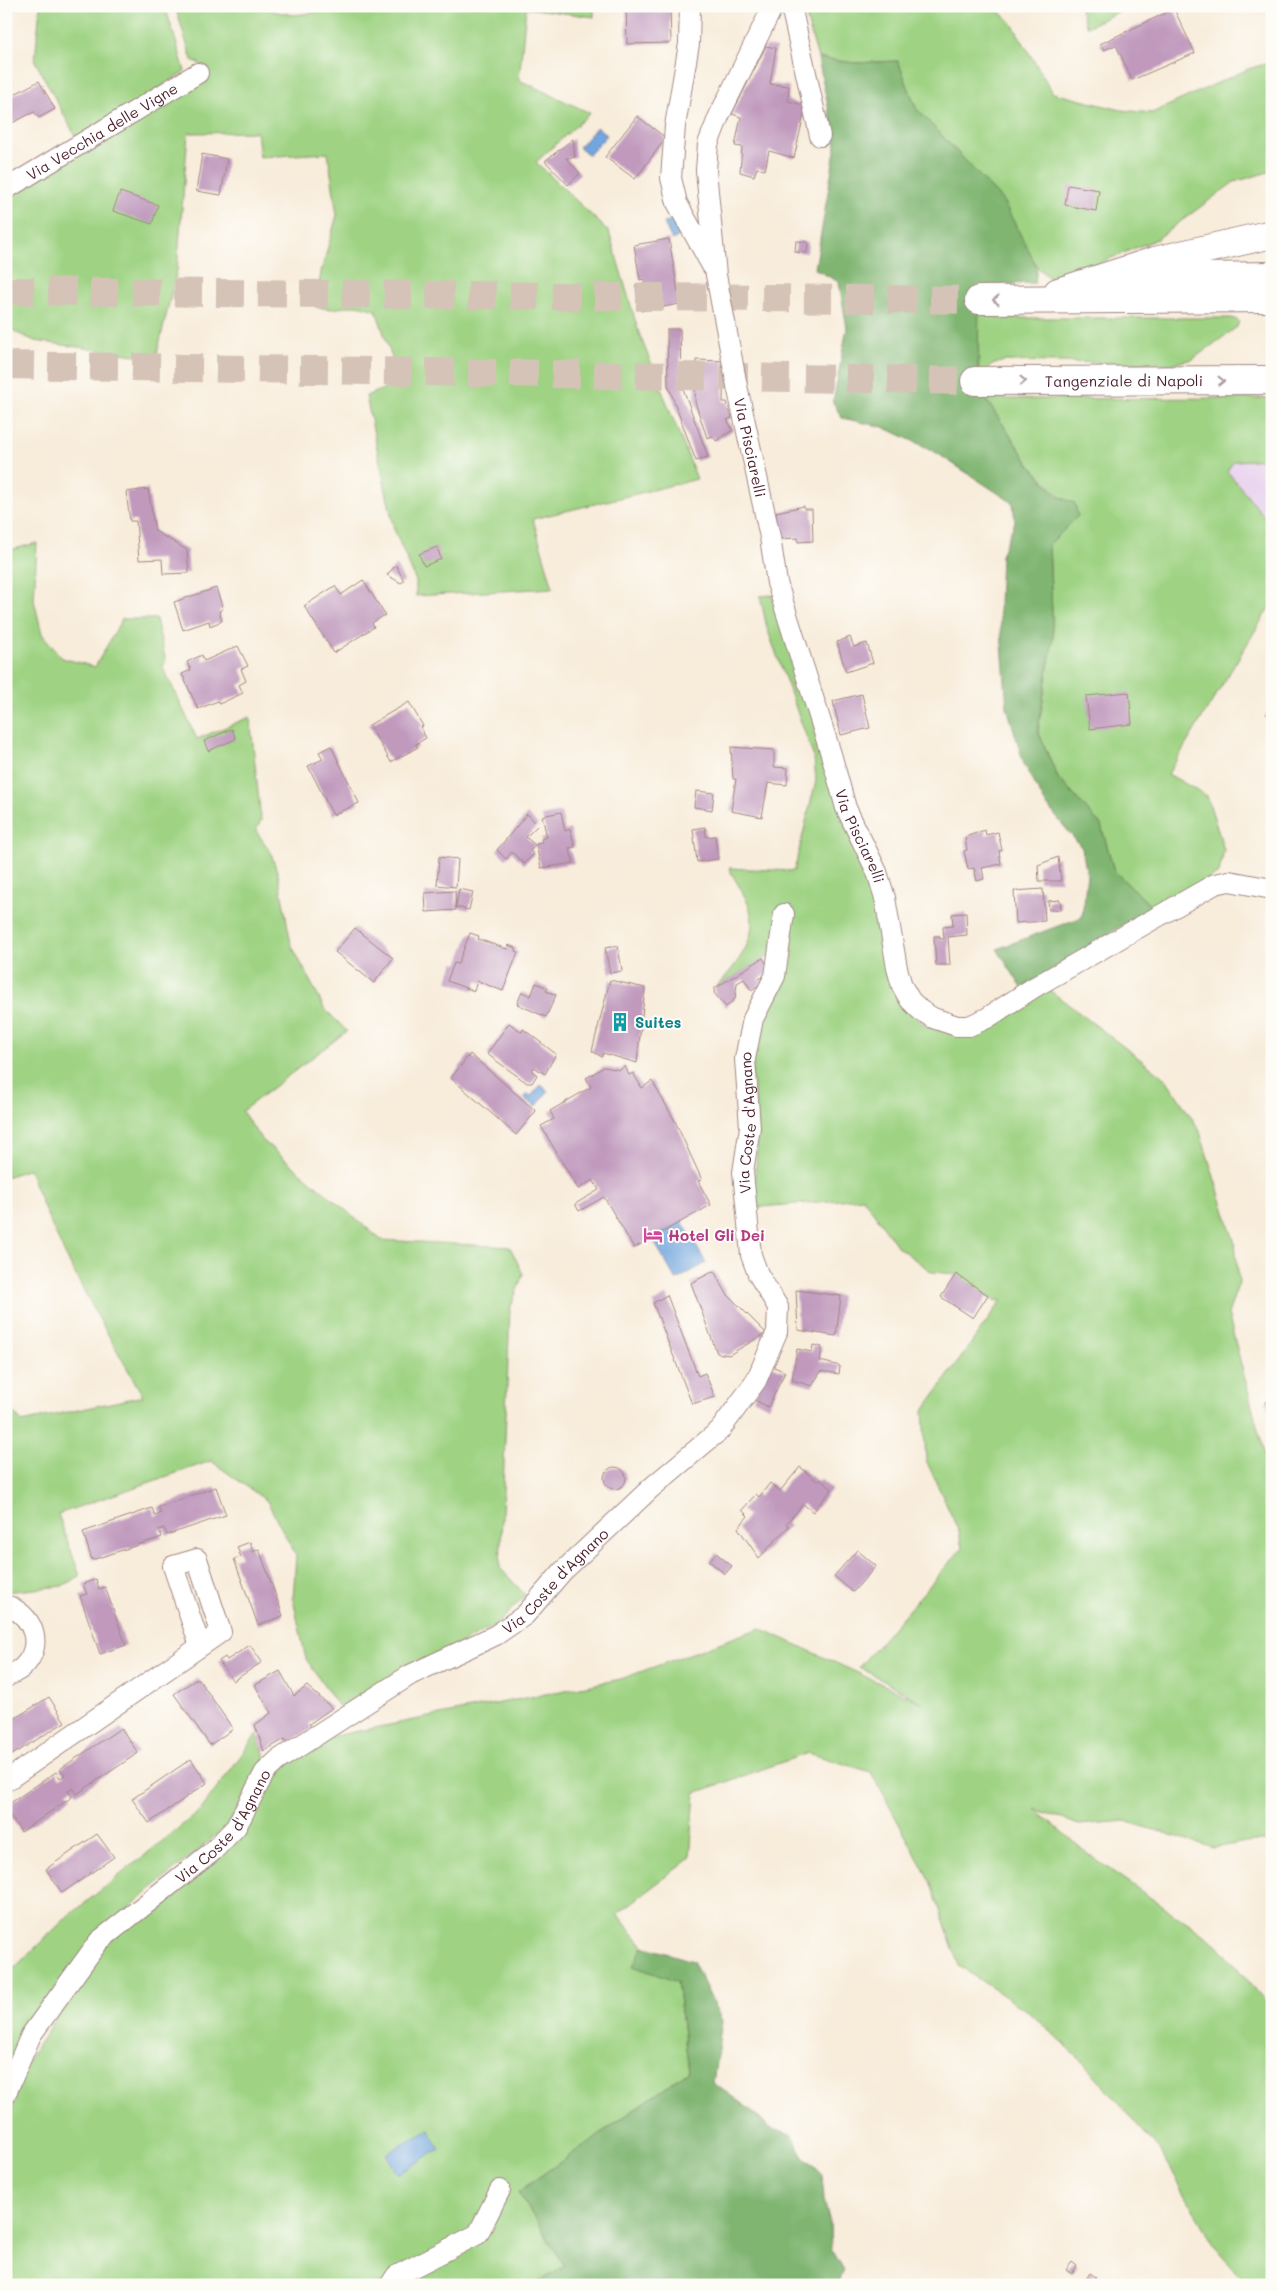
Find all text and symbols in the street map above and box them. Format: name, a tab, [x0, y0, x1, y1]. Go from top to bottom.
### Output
street label: Via Vecchia delle Vigne	[23, 78, 181, 184]
one-way arrow	[991, 295, 999, 305]
street label: Tangenziale di Napoli	[1045, 370, 1203, 391]
one-way arrow	[1020, 376, 1028, 386]
one-way arrow	[1218, 376, 1225, 386]
street label: Via Pisciarelli	[730, 396, 771, 499]
street label: Via Pisciarelli	[831, 787, 890, 885]
building icon: Suites	[609, 1011, 631, 1033]
place label: Suites	[635, 1012, 681, 1032]
street label: Via Coste d'Agnano	[733, 1050, 761, 1195]
hotel icon: Hotel Gli Dei	[642, 1224, 664, 1246]
place label: Hotel Gli Dei	[668, 1225, 765, 1245]
street label: Via Coste d'Agnano	[498, 1523, 613, 1638]
street label: Via Coste d'Agnano	[171, 1766, 275, 1887]

